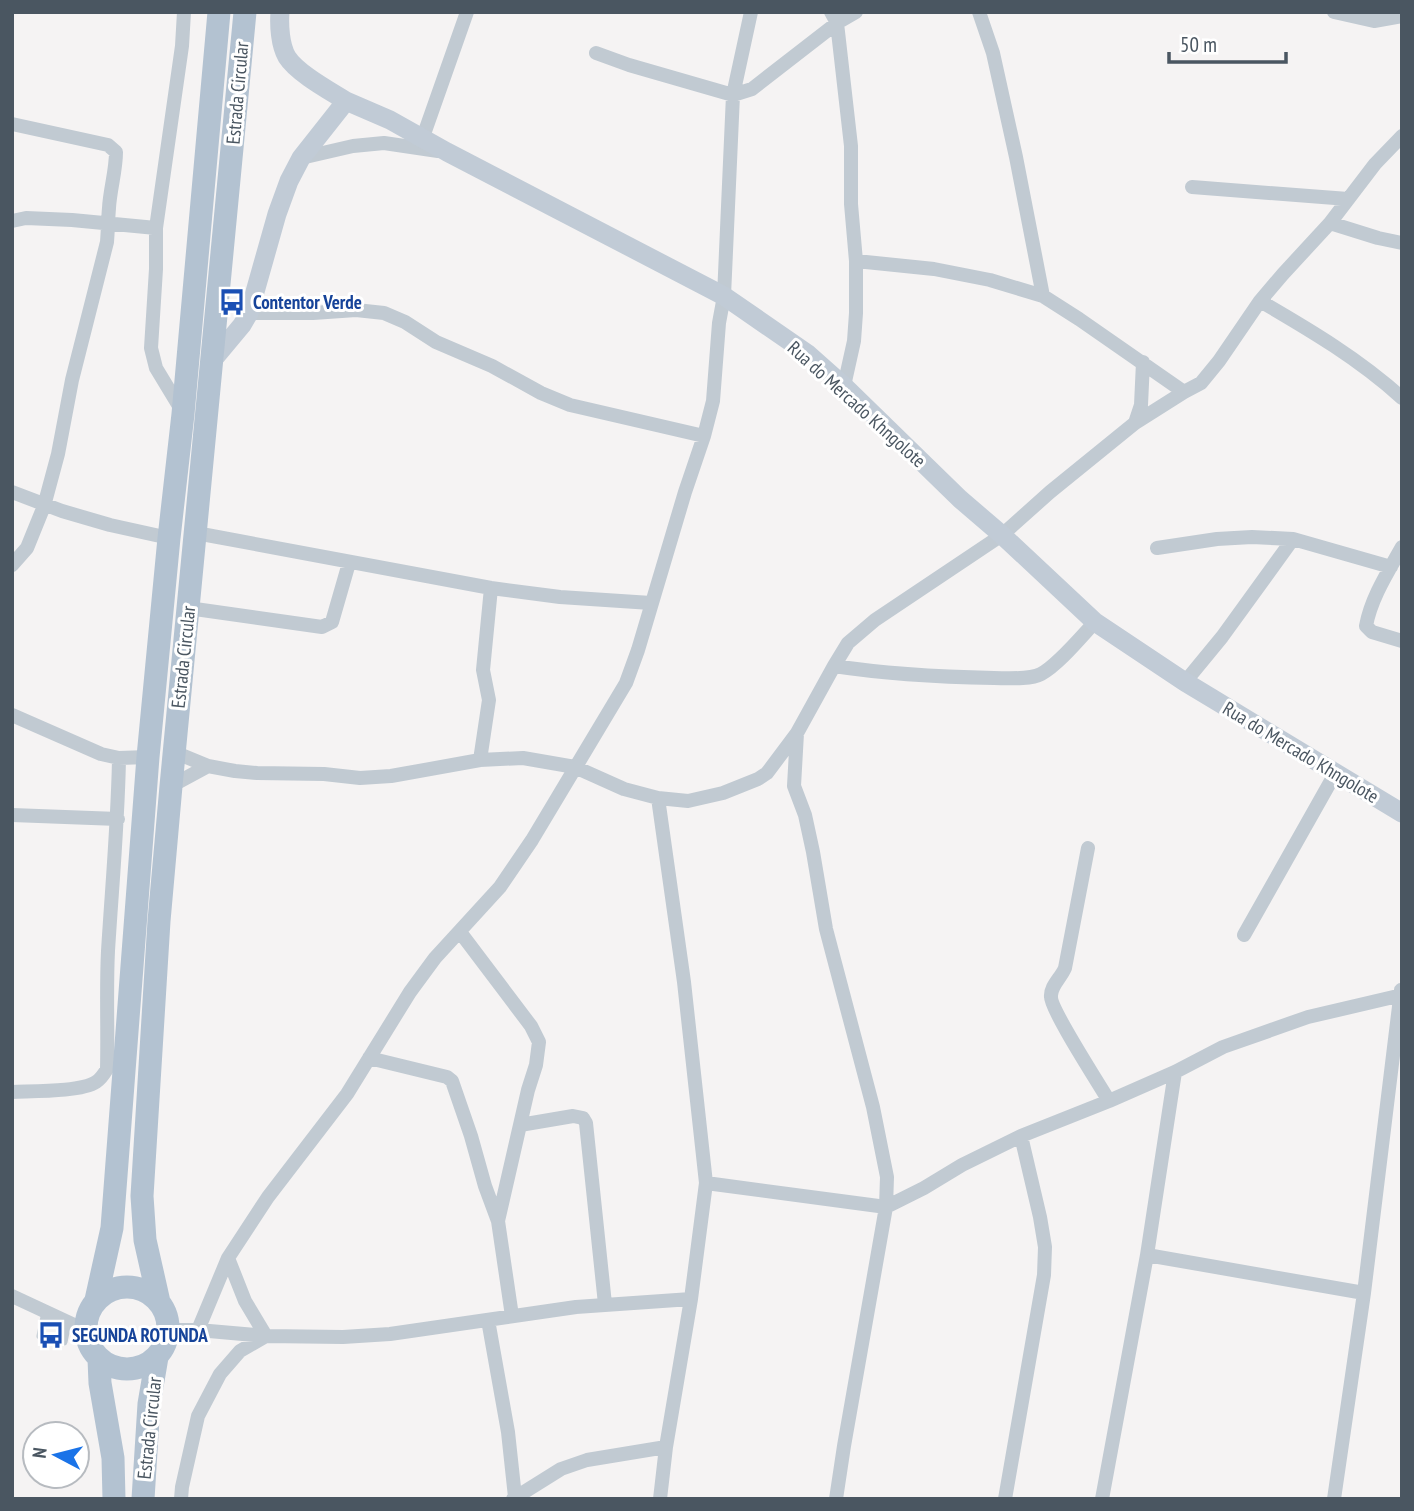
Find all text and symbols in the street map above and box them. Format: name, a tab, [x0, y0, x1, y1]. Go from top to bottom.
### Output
scale bar	[1169, 21, 1286, 65]
text: 50 m	[1180, 31, 1217, 58]
street label: Estrada Circular	[221, 40, 254, 145]
bus stop icon: Contentor Verde	[217, 287, 247, 317]
place label: Contentor Verde	[253, 290, 362, 314]
street label: Rua do Mercado Khngolote	[783, 336, 931, 472]
street label: Estrada Circular	[166, 604, 200, 709]
street label: Rua do Mercado Khngolote	[1219, 696, 1383, 808]
bus stop icon: SEGUNDA ROTUNDA	[36, 1320, 66, 1350]
place label: SEGUNDA ROTUNDA	[72, 1323, 208, 1347]
street label: Estrada Circular	[132, 1375, 166, 1480]
north arrow	[21, 1420, 91, 1490]
text: N	[27, 1446, 52, 1459]

